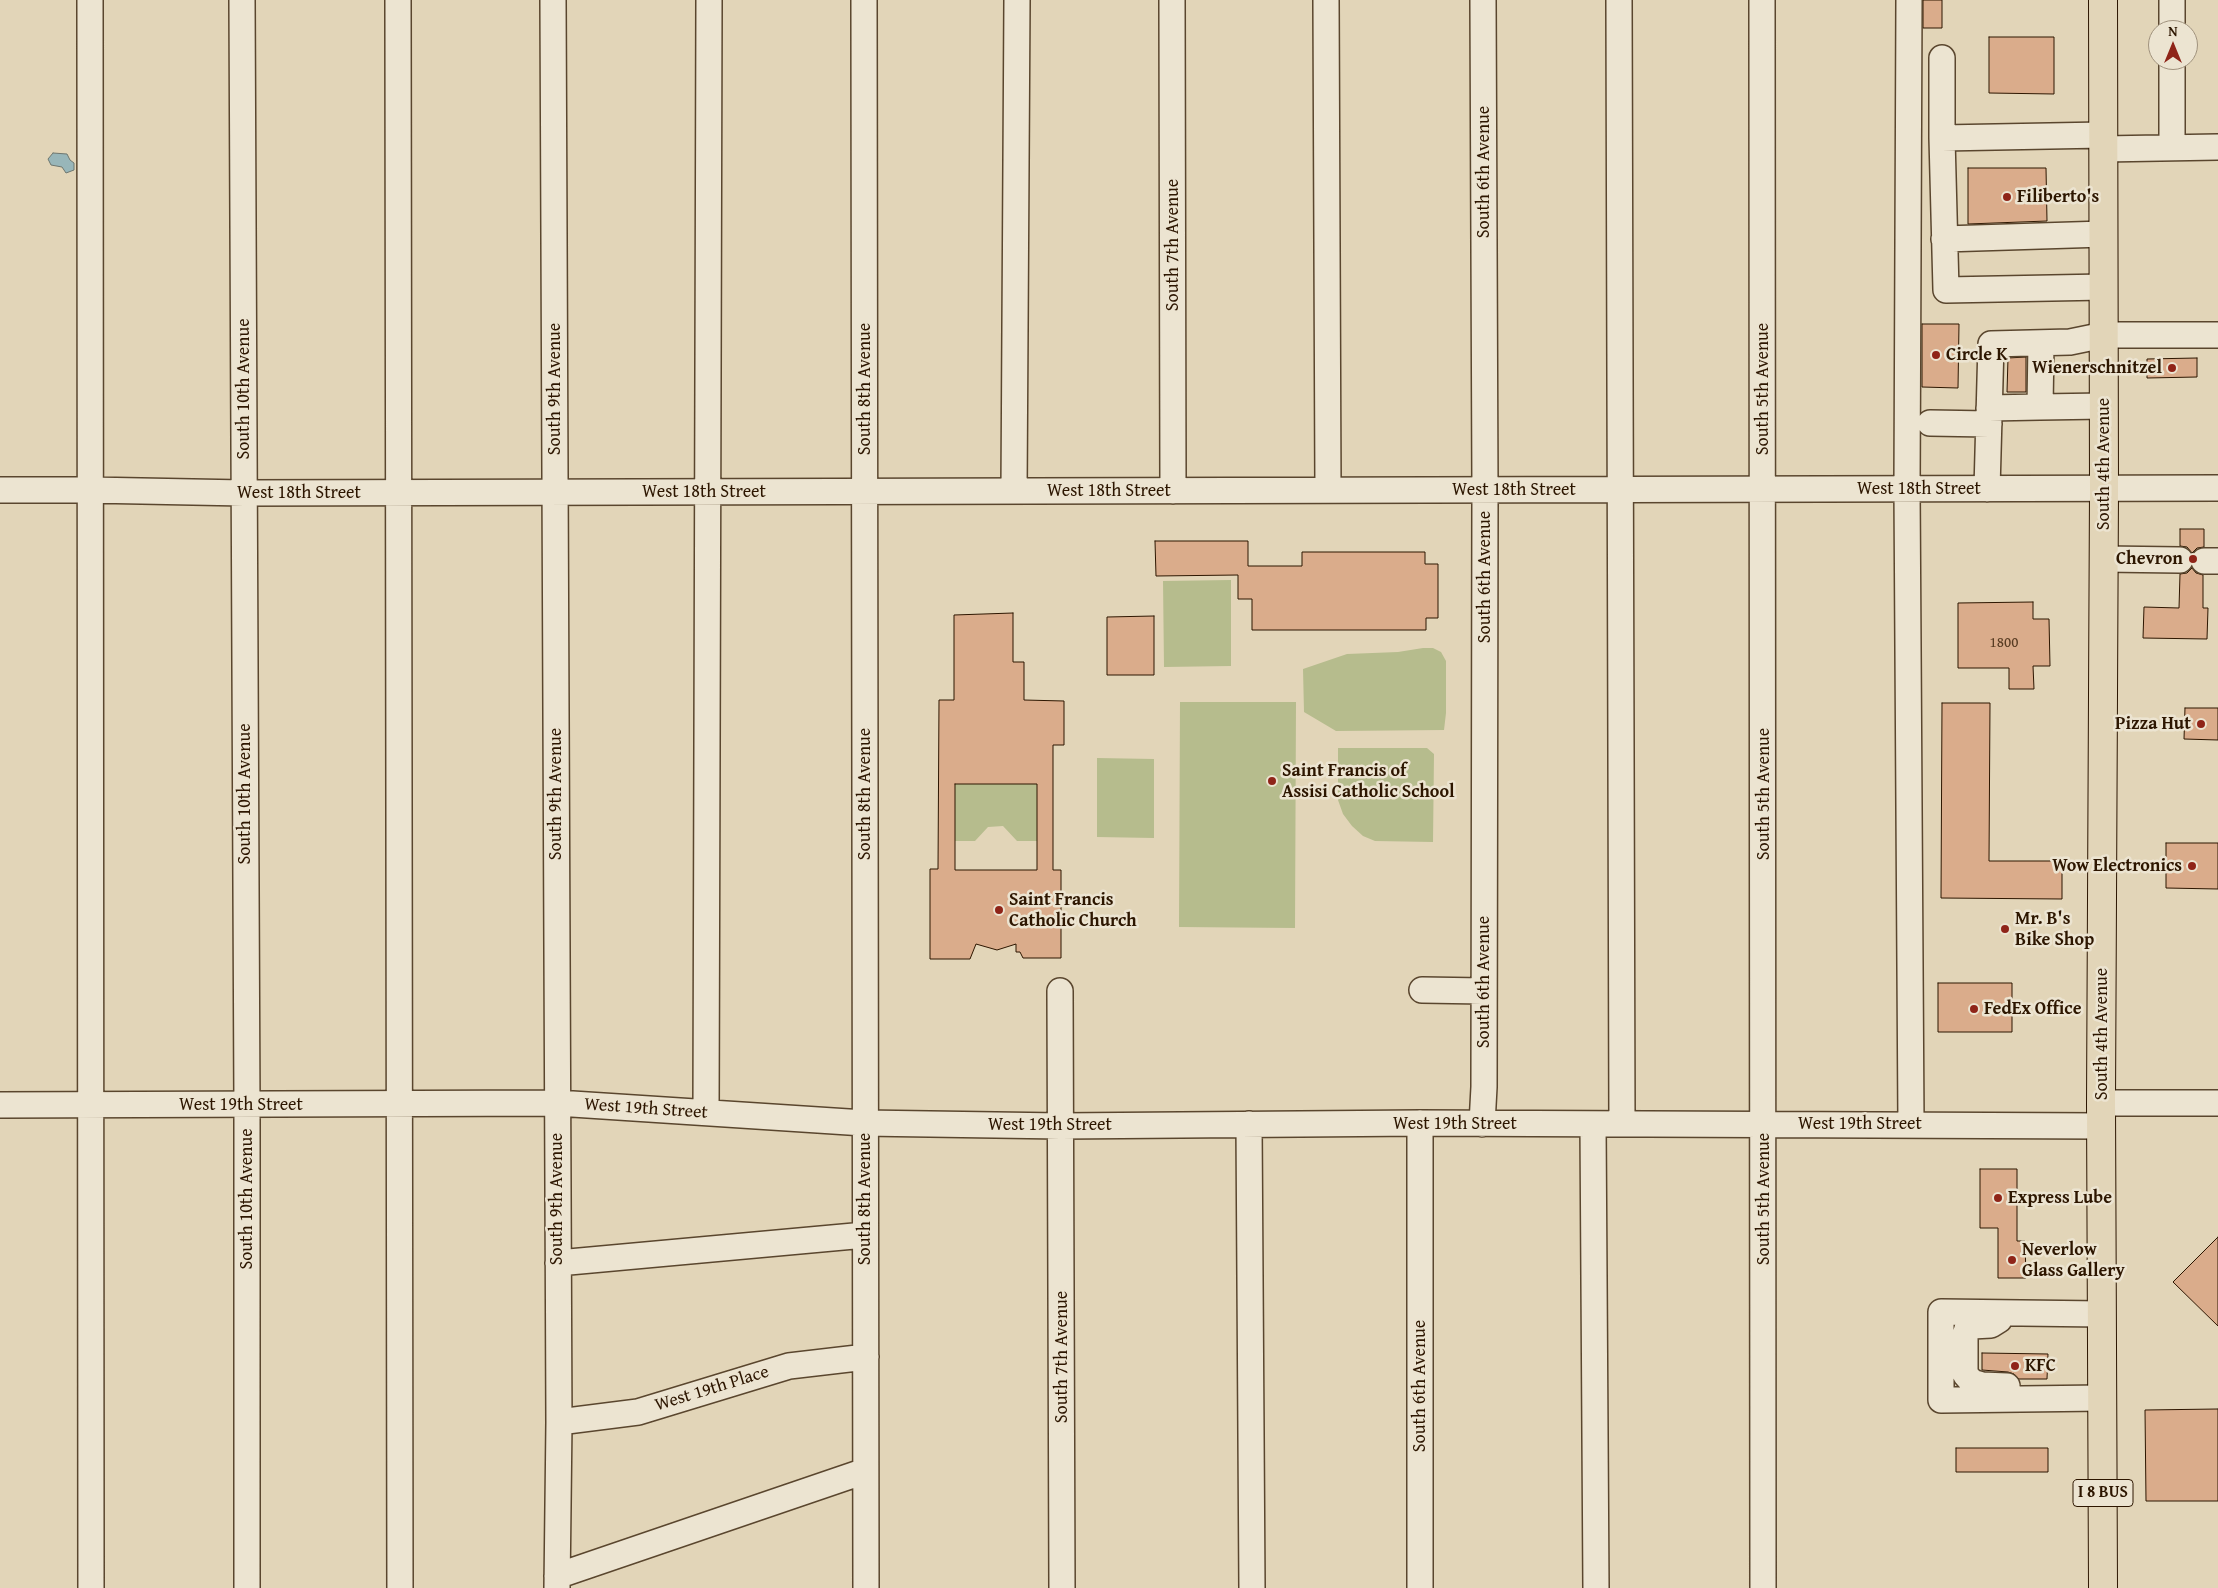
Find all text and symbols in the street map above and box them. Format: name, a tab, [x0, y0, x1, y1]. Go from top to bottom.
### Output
north arrow	[2148, 20, 2198, 70]
text: N	[2168, 21, 2178, 41]
street label: South 6th Avenue	[1473, 106, 1495, 238]
street label: South 7th Avenue	[1162, 179, 1184, 311]
place label: Filiberto's	[2017, 186, 2099, 208]
marker: Filiberto's	[2001, 191, 2013, 203]
street label: South 10th Avenue	[233, 318, 255, 460]
street label: South 9th Avenue	[544, 323, 566, 455]
street label: South 8th Avenue	[854, 323, 876, 455]
street label: South 5th Avenue	[1752, 323, 1774, 455]
place label: Circle K	[1946, 344, 2008, 366]
marker: Circle K	[1930, 349, 1942, 361]
place label: Wienerschnitzel	[2032, 357, 2162, 379]
marker: Wienerschnitzel	[2166, 362, 2178, 374]
street label: South 4th Avenue	[2093, 398, 2115, 530]
street label: West 18th Street	[1857, 478, 1981, 500]
street label: West 18th Street	[1452, 479, 1576, 501]
street label: West 18th Street	[1047, 480, 1171, 502]
street label: West 18th Street	[642, 481, 766, 503]
street label: West 18th Street	[237, 482, 361, 504]
street label: South 6th Avenue	[1474, 511, 1496, 643]
place label: Chevron	[2116, 548, 2183, 570]
marker: Chevron	[2187, 553, 2199, 565]
house number: 1800	[1990, 634, 2018, 652]
place label: Pizza Hut	[2115, 713, 2191, 735]
marker: Pizza Hut	[2195, 718, 2207, 730]
street label: South 10th Avenue	[234, 723, 256, 865]
street label: South 9th Avenue	[545, 728, 567, 860]
street label: South 8th Avenue	[854, 728, 876, 860]
street label: South 5th Avenue	[1753, 728, 1775, 860]
place label: Saint Francis of Assisi Catholic School	[1282, 760, 1455, 802]
marker: Saint Francis of Assisi Catholic School	[1266, 775, 1278, 787]
place label: Wow Electronics	[2052, 855, 2182, 877]
marker: Wow Electronics	[2186, 860, 2198, 872]
place label: Saint Francis Catholic Church	[1009, 889, 1137, 932]
marker: Saint Francis Catholic Church	[993, 904, 1005, 916]
place label: Mr. B's Bike Shop	[2015, 908, 2094, 951]
street label: South 6th Avenue	[1473, 916, 1495, 1048]
marker: Mr. B's Bike Shop	[1999, 923, 2011, 935]
street label: South 4th Avenue	[2091, 968, 2113, 1100]
place label: FedEx Office	[1984, 998, 2081, 1020]
marker: FedEx Office	[1968, 1003, 1980, 1015]
street label: West 19th Street	[179, 1094, 303, 1116]
street label: West 19th Street	[583, 1094, 709, 1124]
street label: West 19th Street	[1393, 1113, 1517, 1135]
street label: West 19th Street	[1798, 1113, 1922, 1135]
street label: West 19th Street	[988, 1114, 1112, 1136]
street label: South 10th Avenue	[236, 1128, 258, 1270]
street label: South 9th Avenue	[546, 1133, 568, 1265]
street label: South 8th Avenue	[854, 1133, 876, 1265]
street label: South 5th Avenue	[1753, 1133, 1775, 1265]
place label: Express Lube	[2008, 1187, 2112, 1209]
marker: Express Lube	[1992, 1192, 2004, 1204]
place label: Neverlow Glass Gallery	[2022, 1239, 2125, 1282]
marker: Neverlow Glass Gallery	[2006, 1254, 2018, 1266]
street label: South 7th Avenue	[1051, 1291, 1073, 1423]
street label: South 6th Avenue	[1409, 1320, 1431, 1452]
place label: KFC	[2025, 1355, 2056, 1377]
marker: KFC	[2009, 1360, 2021, 1372]
street label: West 19th Place	[652, 1361, 772, 1417]
road number: I 8 BUS	[2073, 1480, 2133, 1506]

